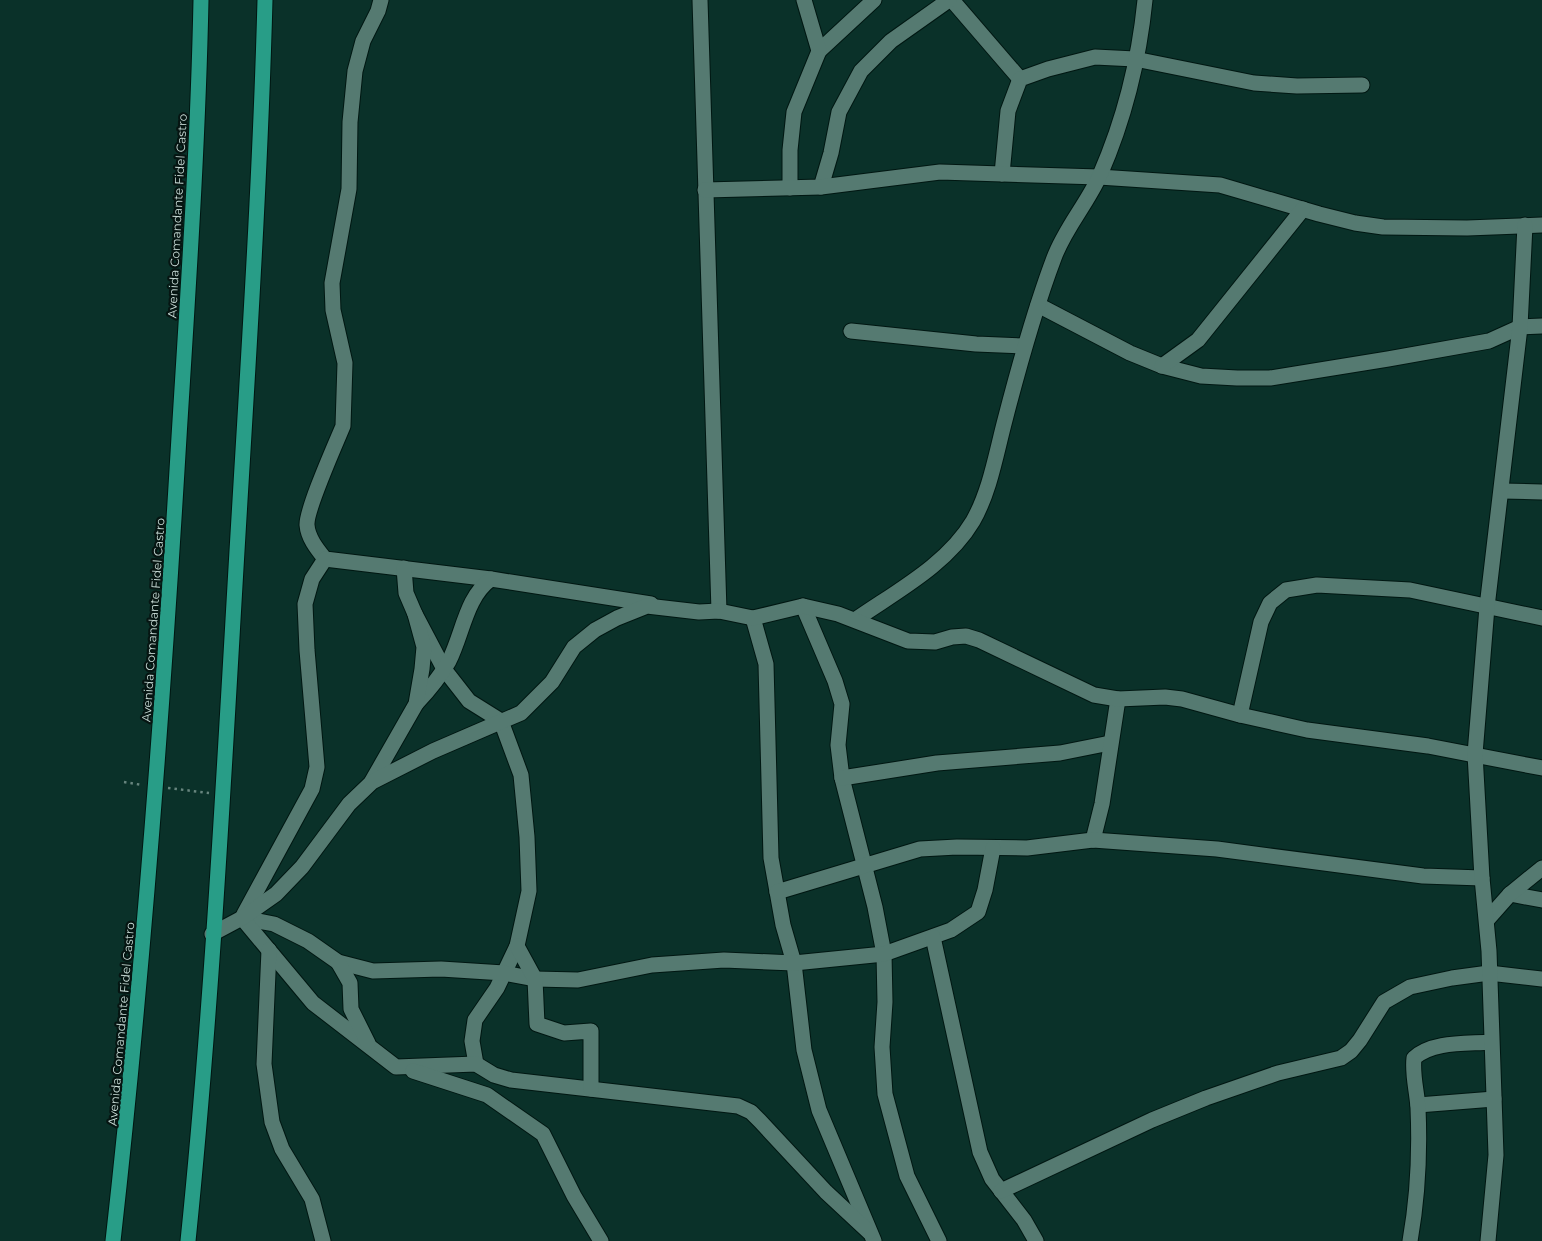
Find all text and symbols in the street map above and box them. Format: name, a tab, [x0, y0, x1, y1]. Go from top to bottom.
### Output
street label: Avenida Comandante Fidel Castro	[164, 113, 190, 319]
street label: Avenida Comandante Fidel Castro	[138, 517, 168, 723]
street label: Avenida Comandante Fidel Castro	[105, 921, 137, 1127]

